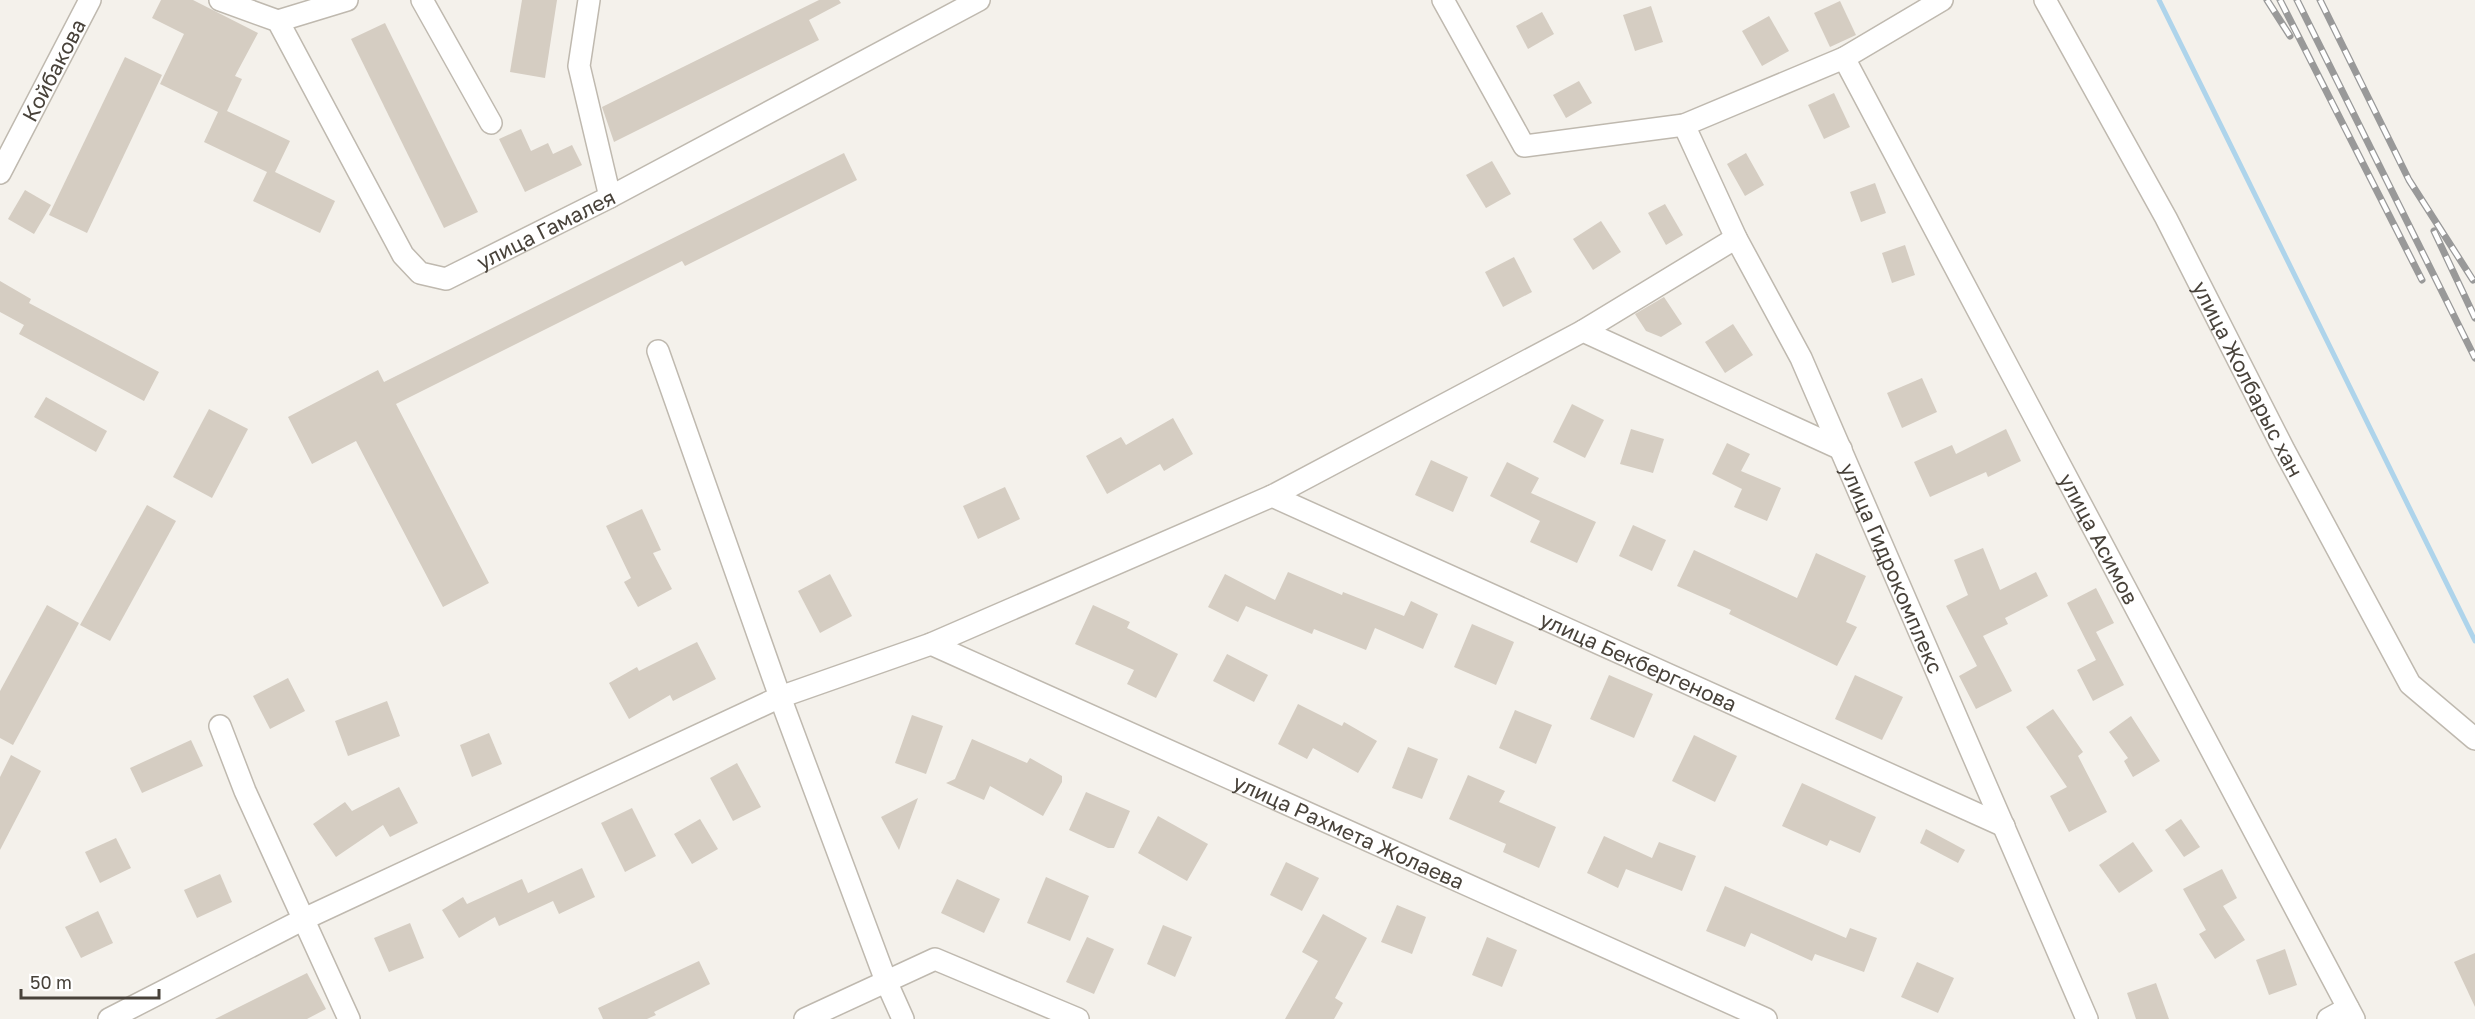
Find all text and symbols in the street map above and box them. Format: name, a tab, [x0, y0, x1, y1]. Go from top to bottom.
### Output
street label: Койбакова	[16, 14, 91, 126]
street label: улица Гамалея	[472, 184, 620, 275]
street label: улица Жолбарыс хан	[2187, 277, 2309, 481]
street label: улица Гидрокомплекс	[1835, 459, 1949, 678]
street label: улица Асимов	[2054, 469, 2144, 608]
street label: улица Бекбергенова	[1536, 606, 1741, 717]
street label: улица Рахмета Жолаева	[1229, 768, 1468, 895]
scale bar	[21, 962, 159, 1000]
text: 50 m	[30, 971, 72, 993]

